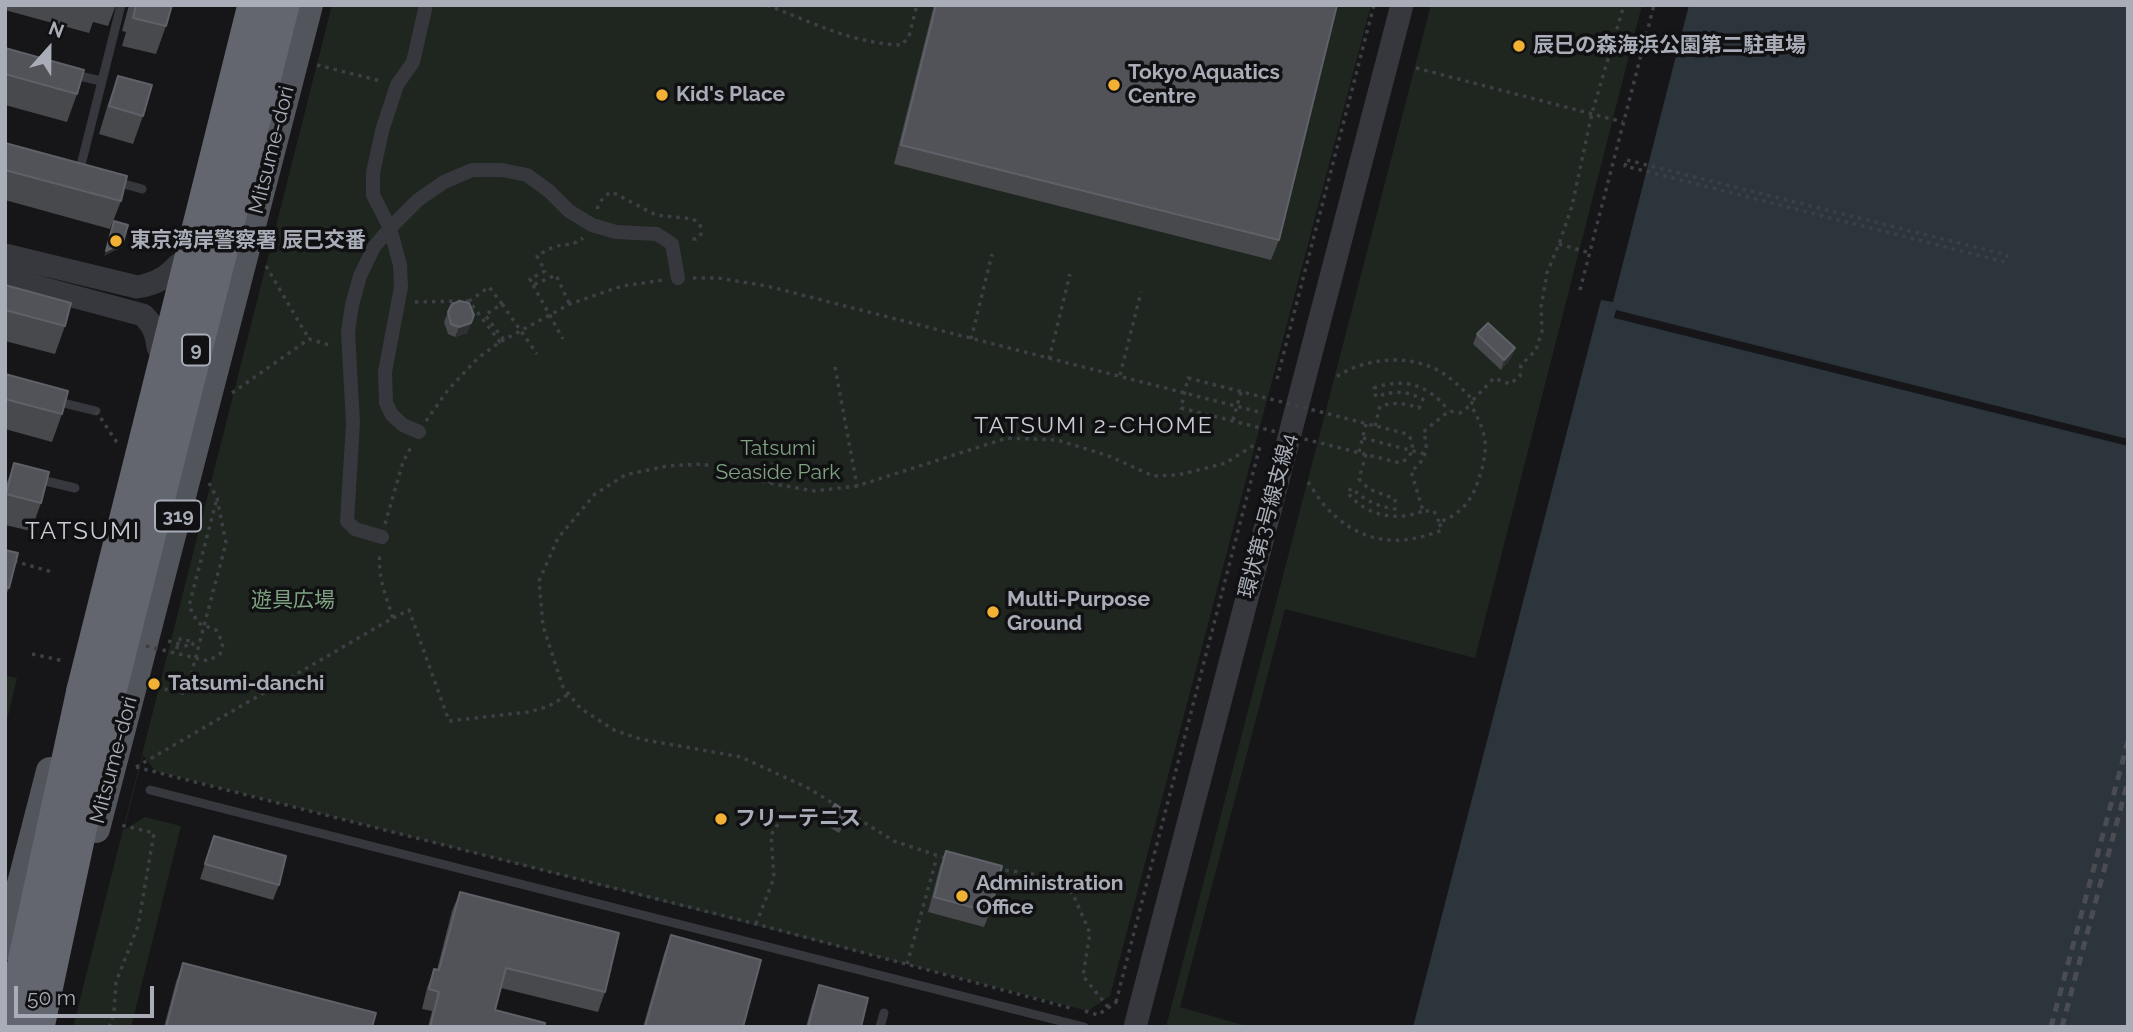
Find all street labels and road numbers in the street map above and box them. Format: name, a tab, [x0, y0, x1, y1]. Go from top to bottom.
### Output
street label: Mitsume-dori	[244, 84, 300, 216]
road number: 9	[182, 334, 210, 366]
street label: 環状第3号線支線4	[1234, 431, 1302, 601]
road number: 319	[155, 500, 201, 531]
street label: Mitsume-dori	[85, 694, 143, 826]

